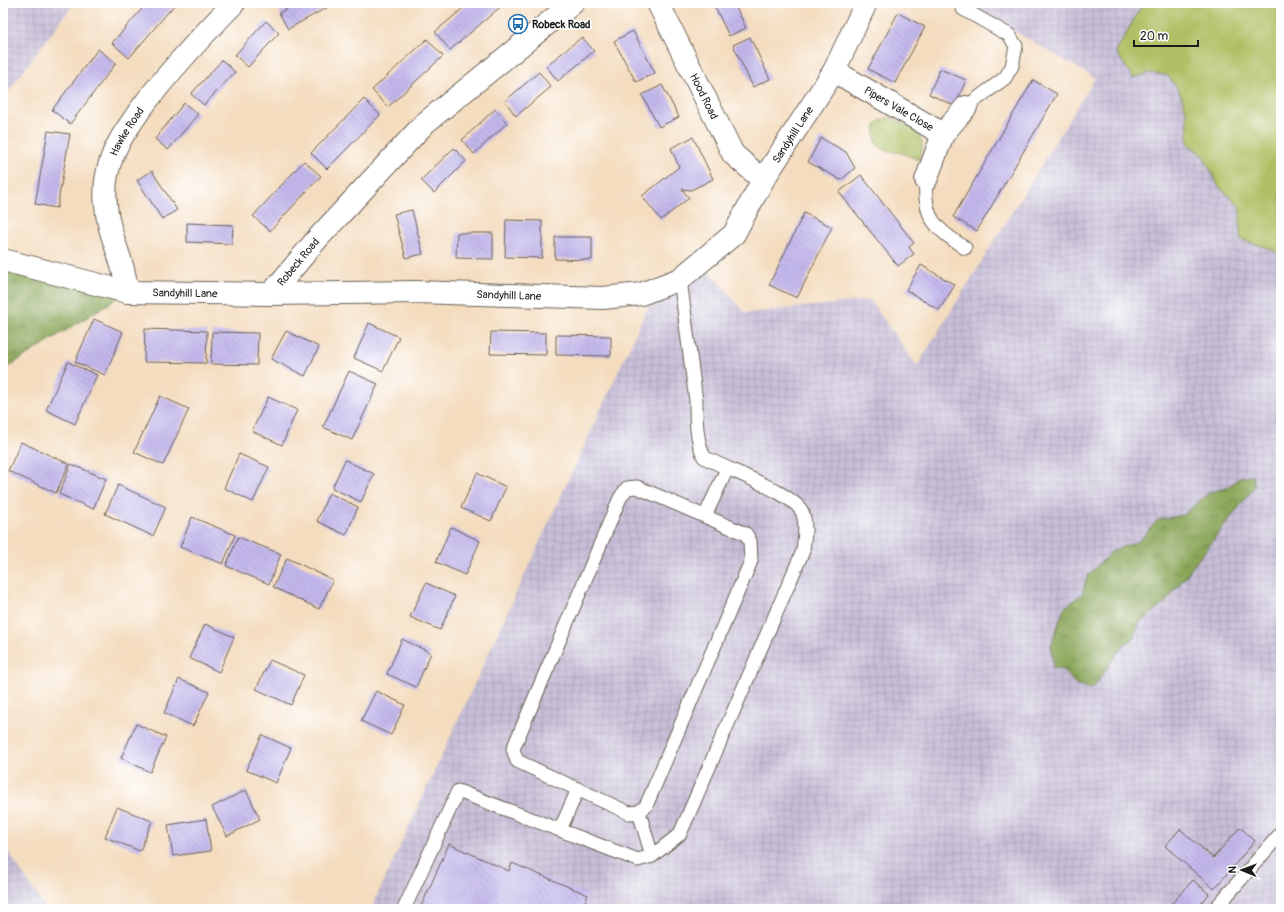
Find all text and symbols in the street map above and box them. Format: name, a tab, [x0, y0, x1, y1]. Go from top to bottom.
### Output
bus stop icon: Robeck Road	[507, 13, 529, 35]
place label: Robeck Road	[532, 18, 590, 31]
scale bar	[1134, 22, 1198, 48]
text: 20 m	[1140, 29, 1169, 44]
street label: Hood Road	[687, 71, 721, 121]
street label: Pipers Vale Close	[862, 83, 936, 134]
street label: Sandyhill Lane	[769, 103, 816, 165]
street label: Hawke Road	[107, 105, 146, 158]
street label: Robeck Road	[274, 235, 322, 288]
street label: Sandyhill Lane	[152, 286, 218, 300]
street label: Sandyhill Lane	[476, 287, 542, 303]
north arrow	[1222, 850, 1262, 890]
text: N	[1226, 865, 1239, 874]

